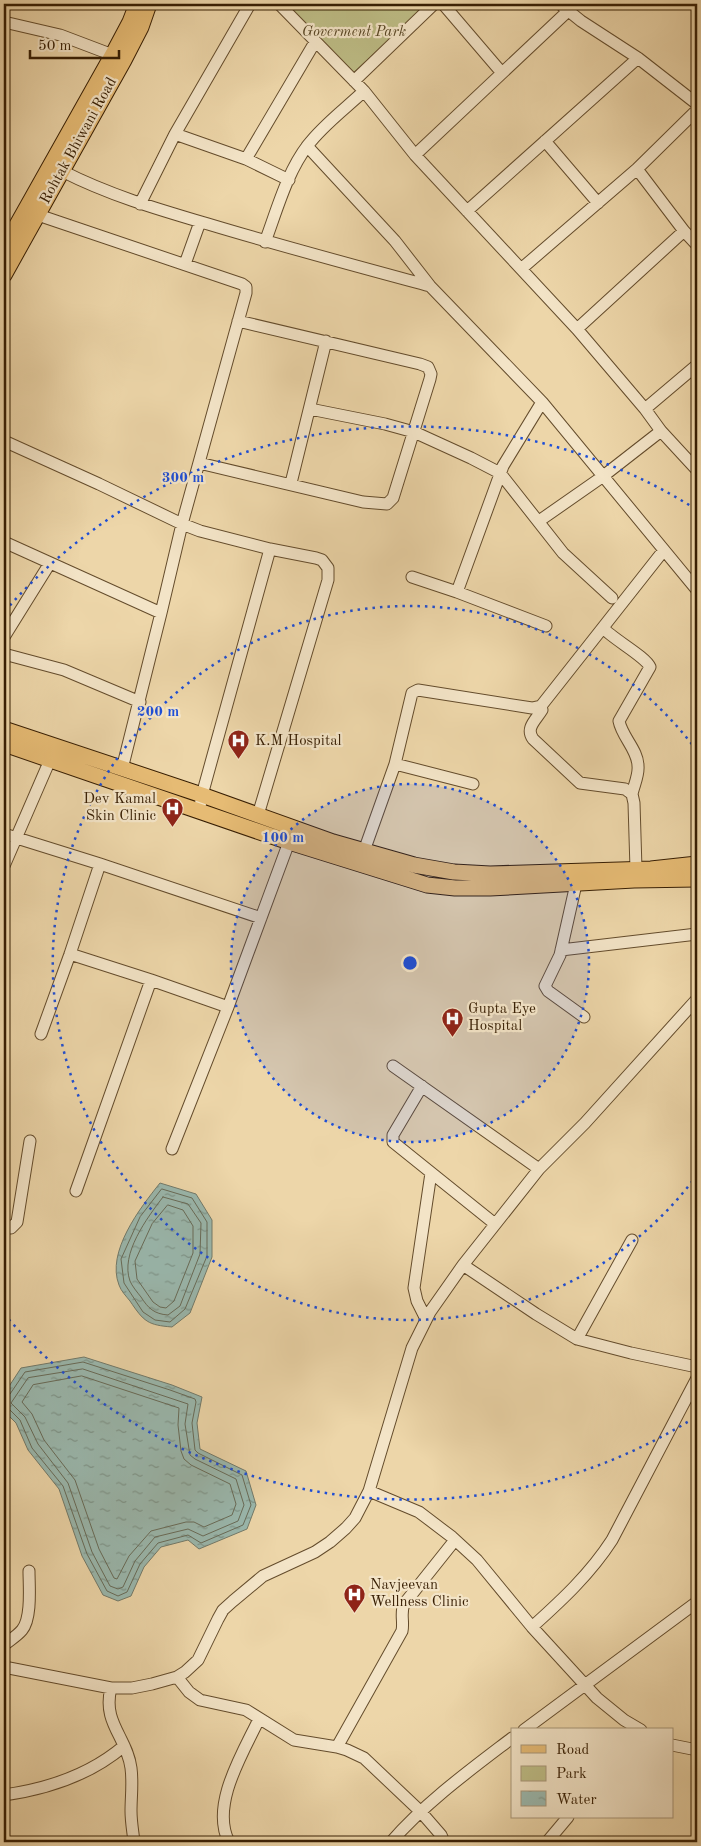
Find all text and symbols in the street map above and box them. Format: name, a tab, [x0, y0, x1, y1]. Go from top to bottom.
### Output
park label: Goverment Park	[302, 25, 406, 40]
scale bar	[30, 28, 119, 60]
text: 50 m	[38, 39, 72, 54]
street label: Rohtak Bhiwani Road	[38, 75, 120, 207]
text: 300 m	[162, 471, 204, 486]
text: 200 m	[137, 705, 179, 720]
hospital icon: K.M Hospital	[227, 729, 251, 760]
place label: K.M Hospital	[255, 734, 342, 749]
place label: Dev Kamal Skin Clinic	[83, 792, 156, 824]
hospital icon: Dev Kamal Skin Clinic	[160, 796, 184, 827]
text: 100 m	[262, 831, 304, 846]
centre of rings	[401, 954, 419, 972]
place label: Gupta Eye Hospital	[468, 1002, 536, 1034]
hospital icon: Gupta Eye Hospital	[440, 1006, 464, 1037]
place label: Navjeevan Wellness Clinic	[370, 1578, 469, 1610]
hospital icon: Navjeevan Wellness Clinic	[342, 1582, 366, 1613]
legend	[511, 1728, 674, 1818]
text: Road	[556, 1743, 590, 1758]
text: Park	[556, 1767, 587, 1782]
text: Water	[556, 1793, 597, 1808]

